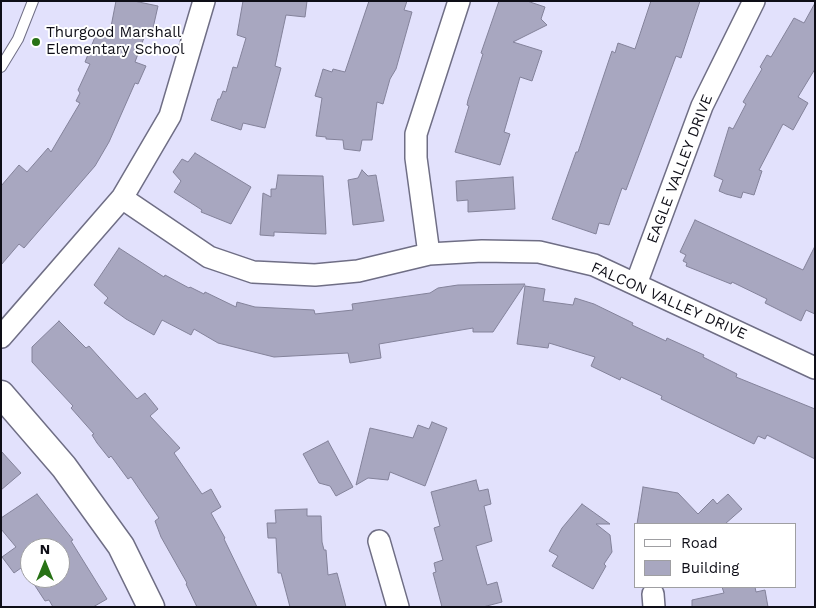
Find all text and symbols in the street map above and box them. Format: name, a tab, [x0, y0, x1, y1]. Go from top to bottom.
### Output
place label: Thurgood Marshall Elementary School	[46, 24, 185, 59]
marker: Thurgood Marshall Elementary School	[30, 36, 42, 48]
street label: EAGLE VALLEY DRIVE	[643, 92, 717, 246]
street label: FALCON VALLEY DRIVE	[588, 258, 750, 344]
legend	[634, 523, 796, 588]
text: Road	[681, 534, 718, 552]
north arrow	[20, 538, 70, 588]
text: N	[40, 541, 50, 557]
text: Building	[681, 559, 739, 577]

